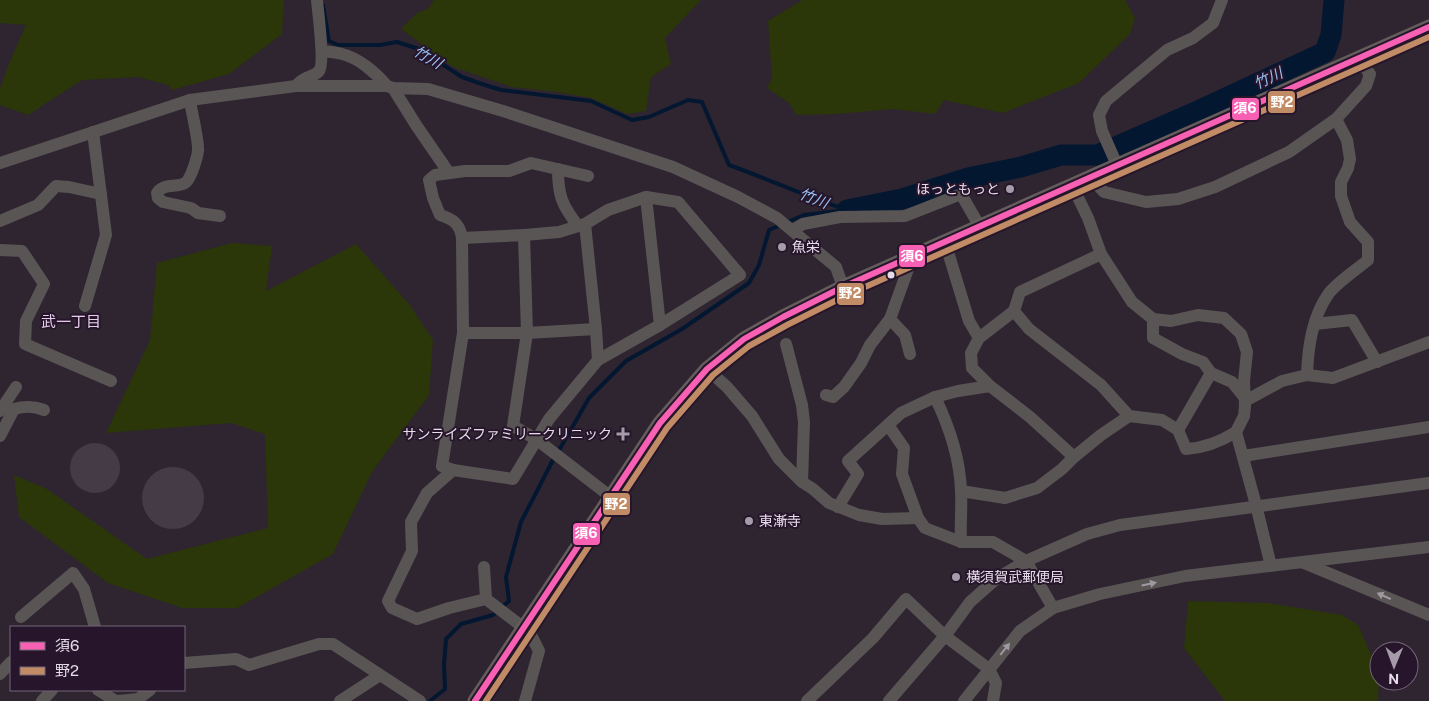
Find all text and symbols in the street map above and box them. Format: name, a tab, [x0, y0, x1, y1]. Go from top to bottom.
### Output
water label: 竹川	[411, 42, 447, 73]
water label: 竹川	[1251, 63, 1287, 92]
line badge: 野2	[1267, 90, 1296, 114]
text: 野2	[1271, 94, 1294, 110]
line badge: 須6	[1231, 97, 1260, 121]
text: 須6	[1233, 100, 1257, 116]
place label: ほっともっと	[916, 181, 1000, 197]
marker: ほっともっと	[1004, 183, 1016, 195]
water label: 竹川	[797, 185, 833, 212]
place label: 魚栄	[792, 239, 820, 255]
marker: 魚栄	[776, 241, 788, 253]
line badge: 須6	[898, 244, 926, 268]
text: 須6	[900, 248, 924, 264]
unlabelled marker	[886, 270, 896, 280]
line badge: 野2	[836, 282, 865, 306]
text: 野2	[839, 285, 862, 301]
district label: 武一丁目	[41, 313, 101, 330]
place label: サンライズファミリークリニック	[402, 426, 612, 442]
marker: サンライズファミリークリニック	[616, 427, 630, 441]
line badge: 野2	[602, 492, 631, 516]
text: 野2	[605, 496, 628, 512]
place label: 東漸寺	[759, 513, 801, 529]
marker: 東漸寺	[743, 515, 755, 527]
line badge: 須6	[572, 522, 601, 546]
text: 須6	[574, 525, 598, 541]
place label: 横須賀武郵便局	[966, 569, 1064, 585]
marker: 横須賀武郵便局	[950, 571, 962, 583]
one-way arrow	[1141, 580, 1156, 588]
one-way arrow	[1377, 591, 1391, 599]
legend	[10, 626, 185, 691]
text: 須6	[55, 637, 79, 654]
north arrow	[1369, 641, 1419, 691]
one-way arrow	[1000, 643, 1011, 656]
text: 野2	[55, 662, 79, 679]
text: N	[1388, 671, 1399, 687]

